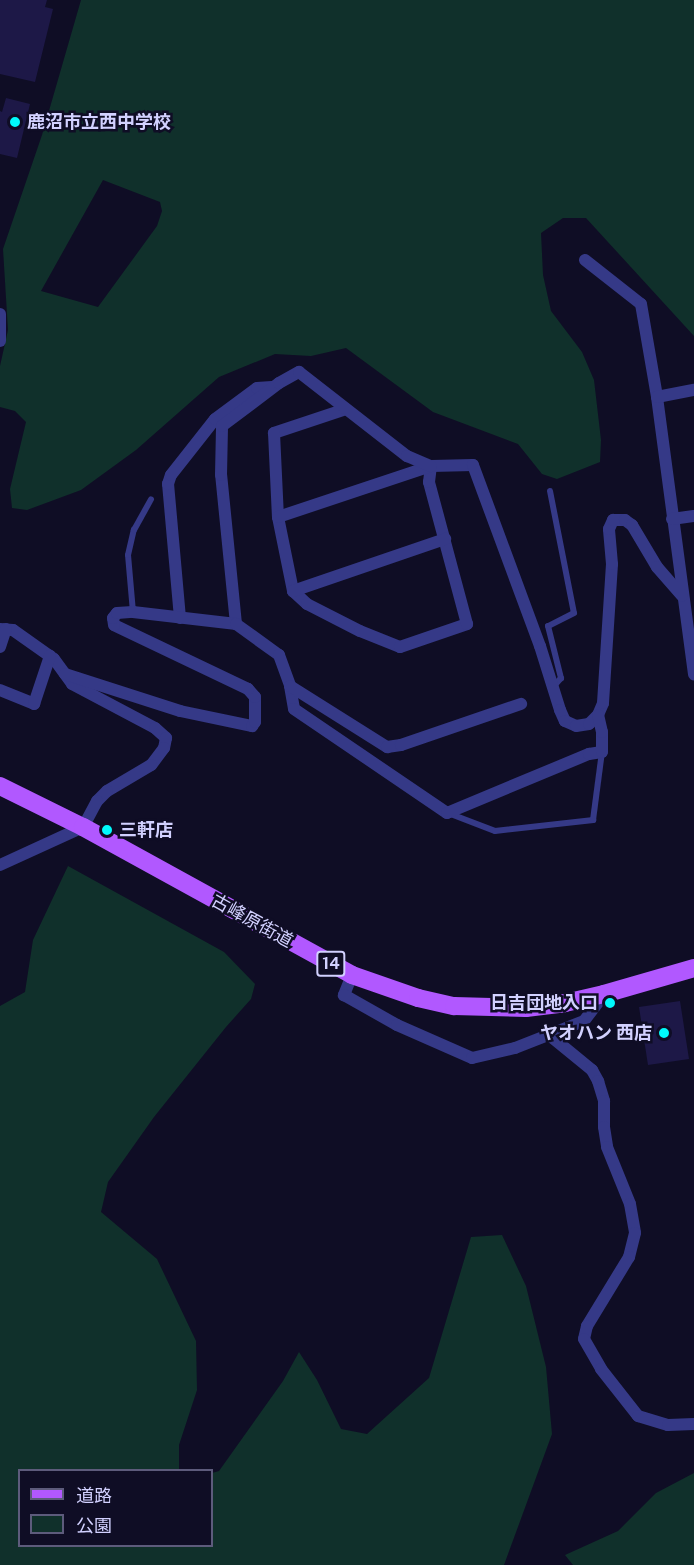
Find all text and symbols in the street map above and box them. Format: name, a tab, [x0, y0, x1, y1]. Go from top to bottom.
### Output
place label: 鹿沼市立西中学校	[27, 111, 171, 133]
marker: 鹿沼市立西中学校	[8, 115, 22, 129]
place label: 三軒店	[119, 819, 173, 841]
marker: 三軒店	[100, 823, 114, 837]
street label: 古峰原街道	[207, 890, 297, 952]
road number: 14	[316, 951, 346, 977]
place label: 日吉団地入口	[490, 992, 598, 1014]
marker: 日吉団地入口	[603, 996, 617, 1010]
place label: ヤオハン 西店	[540, 1022, 652, 1044]
marker: ヤオハン 西店	[657, 1026, 671, 1040]
legend	[18, 1469, 213, 1547]
text: 道路	[76, 1485, 112, 1506]
text: 公園	[76, 1515, 112, 1536]

